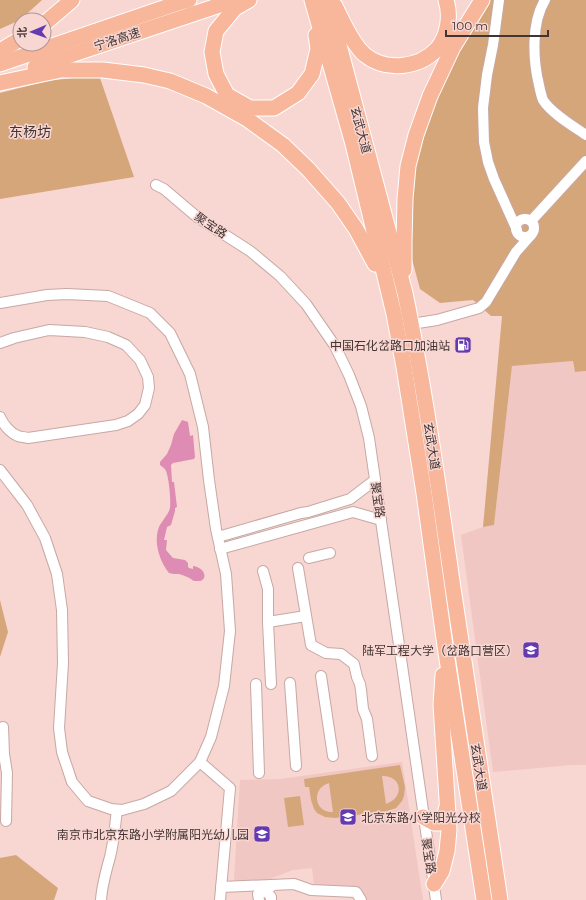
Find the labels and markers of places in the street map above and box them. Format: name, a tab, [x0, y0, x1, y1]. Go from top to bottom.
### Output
fuel station icon: 中国石化岔路口加油站	[453, 335, 473, 355]
place label: 中国石化岔路口加油站	[330, 338, 450, 353]
school or university icon: 陆军工程大学（岔路口营区）	[521, 640, 541, 660]
place label: 陆军工程大学（岔路口营区）	[362, 643, 518, 658]
school or university icon: 北京东路小学阳光分校	[338, 807, 358, 827]
place label: 北京东路小学阳光分校	[361, 810, 481, 825]
school or university icon: 南京市北京东路小学附属阳光幼儿园	[252, 824, 272, 844]
place label: 南京市北京东路小学附属阳光幼儿园	[57, 827, 249, 842]

